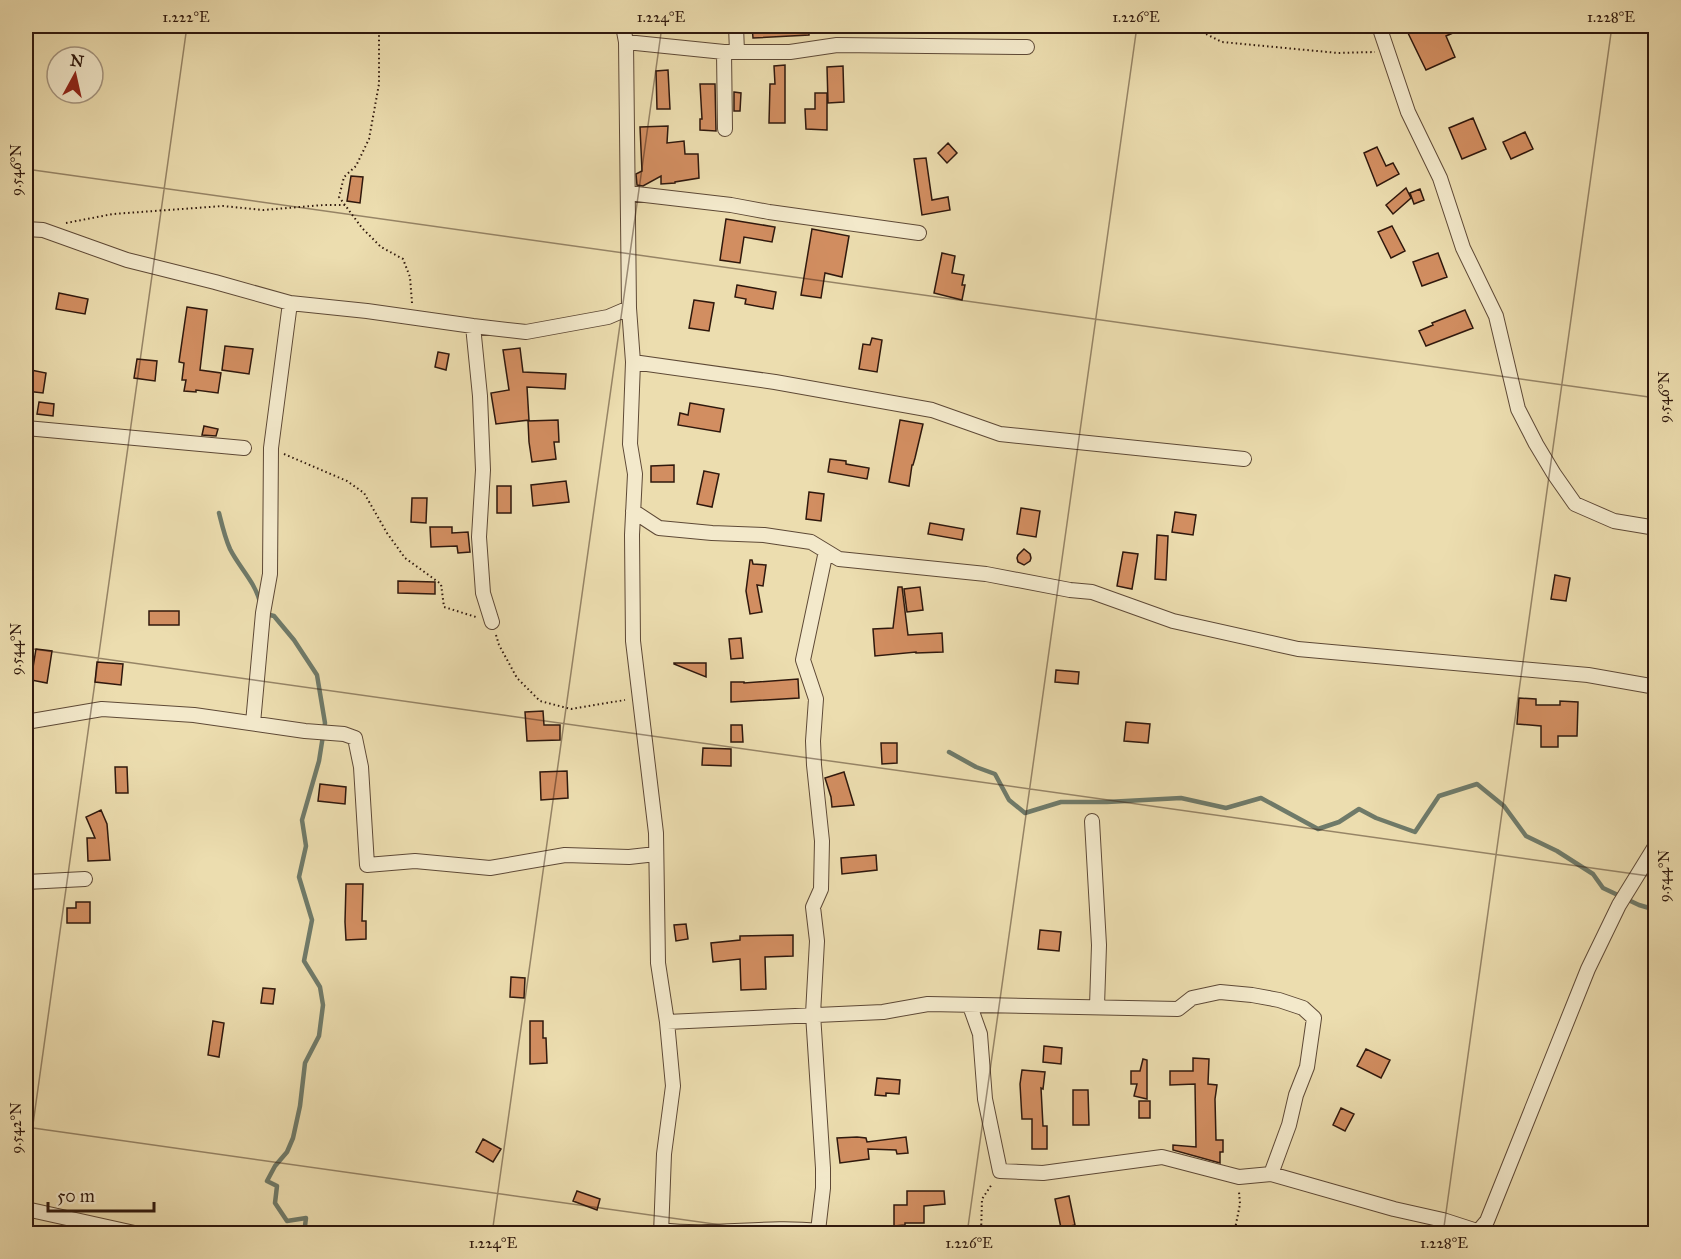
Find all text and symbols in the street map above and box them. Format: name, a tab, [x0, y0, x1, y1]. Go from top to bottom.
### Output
text: 1.222°E	[162, 8, 210, 26]
text: 1.224°E	[637, 8, 685, 26]
text: 1.226°E	[1112, 8, 1160, 26]
text: 1.228°E	[1587, 8, 1635, 26]
north arrow	[45, 45, 105, 105]
text: N	[69, 50, 85, 71]
text: 9.546°N	[7, 144, 25, 196]
text: 9.546°N	[1655, 371, 1673, 423]
text: 9.544°N	[7, 623, 25, 675]
text: 9.544°N	[1655, 850, 1673, 902]
text: 9.542°N	[7, 1102, 25, 1154]
scale bar	[48, 1175, 154, 1213]
text: 50 m	[57, 1185, 95, 1207]
text: 1.224°E	[469, 1234, 517, 1252]
text: 1.226°E	[945, 1234, 993, 1252]
text: 1.228°E	[1420, 1234, 1468, 1252]

